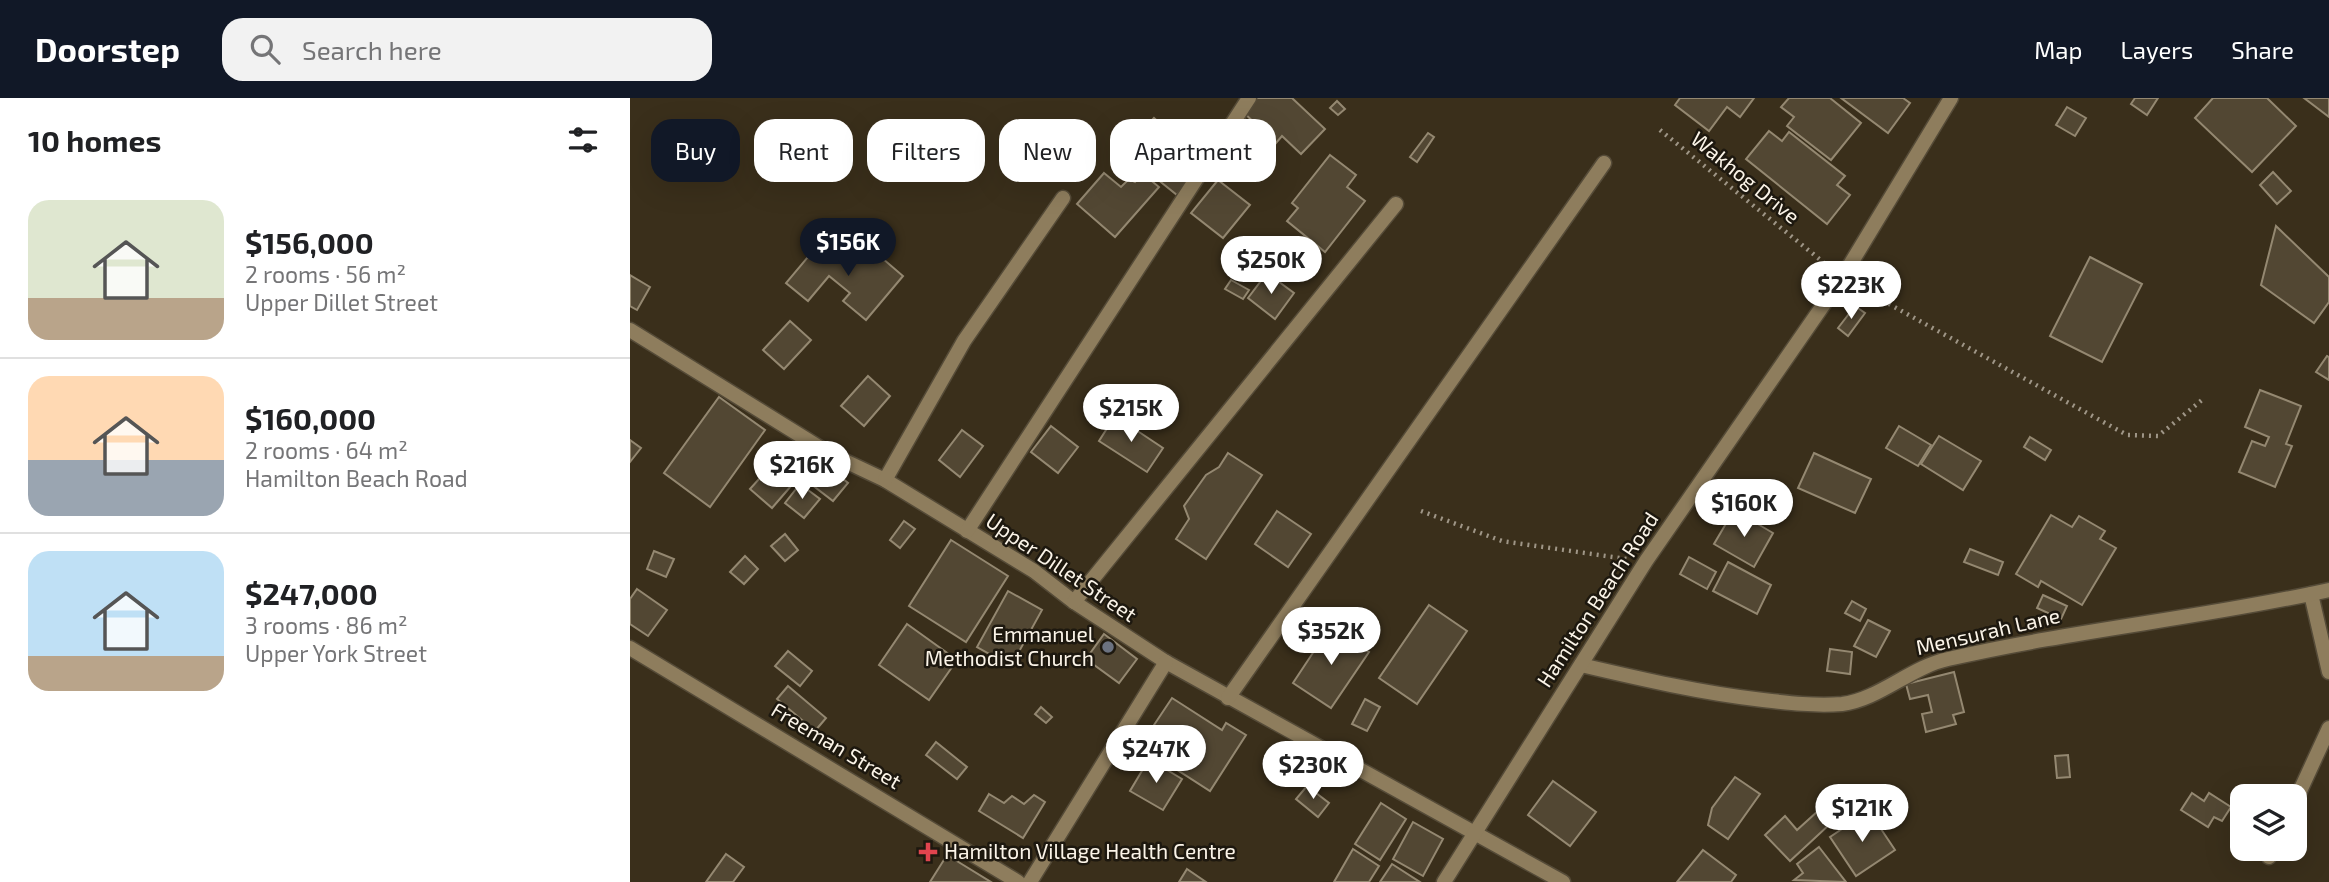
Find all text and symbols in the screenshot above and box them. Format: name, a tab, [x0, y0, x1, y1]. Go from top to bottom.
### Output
search box	[222, 18, 712, 81]
text: Doorstep	[35, 29, 180, 69]
icon: search	[246, 30, 284, 68]
text: Search here	[302, 34, 442, 65]
text: Map	[2034, 35, 2082, 64]
text: Layers	[2120, 35, 2193, 64]
text: Share	[2231, 35, 2294, 64]
chip: Buy	[651, 119, 740, 182]
chip: Rent	[754, 119, 853, 182]
chip: Filters	[867, 119, 985, 182]
chip: New	[999, 119, 1096, 182]
chip: Apartment	[1110, 119, 1276, 182]
icon: filters	[564, 121, 602, 159]
text: 10 homes	[28, 122, 161, 158]
street label: Wakhog Drive	[1687, 126, 1805, 228]
pin: $156K	[799, 218, 897, 278]
text: $156,000	[245, 224, 374, 260]
text: $156K	[816, 227, 880, 255]
icon: home	[84, 228, 168, 312]
pin: $250K	[1222, 236, 1320, 296]
text: $250K	[1237, 245, 1305, 273]
text: 2 rooms · 56 m²	[245, 260, 406, 288]
pin: $223K	[1802, 262, 1900, 321]
text: $223K	[1817, 270, 1885, 298]
text: Upper Dillet Street	[245, 288, 438, 316]
pin: $215K	[1082, 384, 1180, 444]
text: $215K	[1099, 393, 1163, 421]
text: $160,000	[245, 400, 376, 436]
icon: home	[84, 404, 168, 488]
text: 2 rooms · 64 m²	[245, 436, 408, 464]
pin: $216K	[753, 442, 851, 501]
text: $216K	[770, 450, 834, 478]
text: Hamilton Beach Road	[245, 464, 468, 492]
pin: $160K	[1695, 480, 1793, 539]
text: $160K	[1711, 488, 1777, 516]
street label: Upper Dillet Street	[982, 507, 1142, 626]
street label: Hamilton Beach Road	[1531, 507, 1663, 691]
text: $247,000	[245, 575, 378, 611]
icon: home	[84, 579, 168, 663]
street label: Mensurah Lane	[1913, 602, 2062, 659]
pin: $352K	[1282, 608, 1380, 667]
text: 3 rooms · 86 m²	[245, 611, 407, 639]
text: $352K	[1297, 616, 1365, 644]
place label: Emmanuel Methodist Church	[925, 621, 1095, 670]
text: Upper York Street	[245, 639, 427, 667]
marker: Emmanuel Methodist Church	[1100, 639, 1116, 655]
street label: Freeman Street	[767, 696, 906, 793]
pin: $247K	[1107, 726, 1205, 785]
text: $247K	[1122, 734, 1190, 762]
pin: $230K	[1264, 742, 1362, 801]
text: $230K	[1279, 750, 1347, 778]
pin: $121K	[1813, 784, 1911, 844]
map controls	[2230, 784, 2307, 861]
button: layers	[2230, 784, 2307, 861]
text: $121K	[1831, 793, 1893, 821]
place label: Hamilton Village Health Centre	[944, 838, 1236, 863]
marker: Hamilton Village Health Centre	[918, 842, 938, 862]

